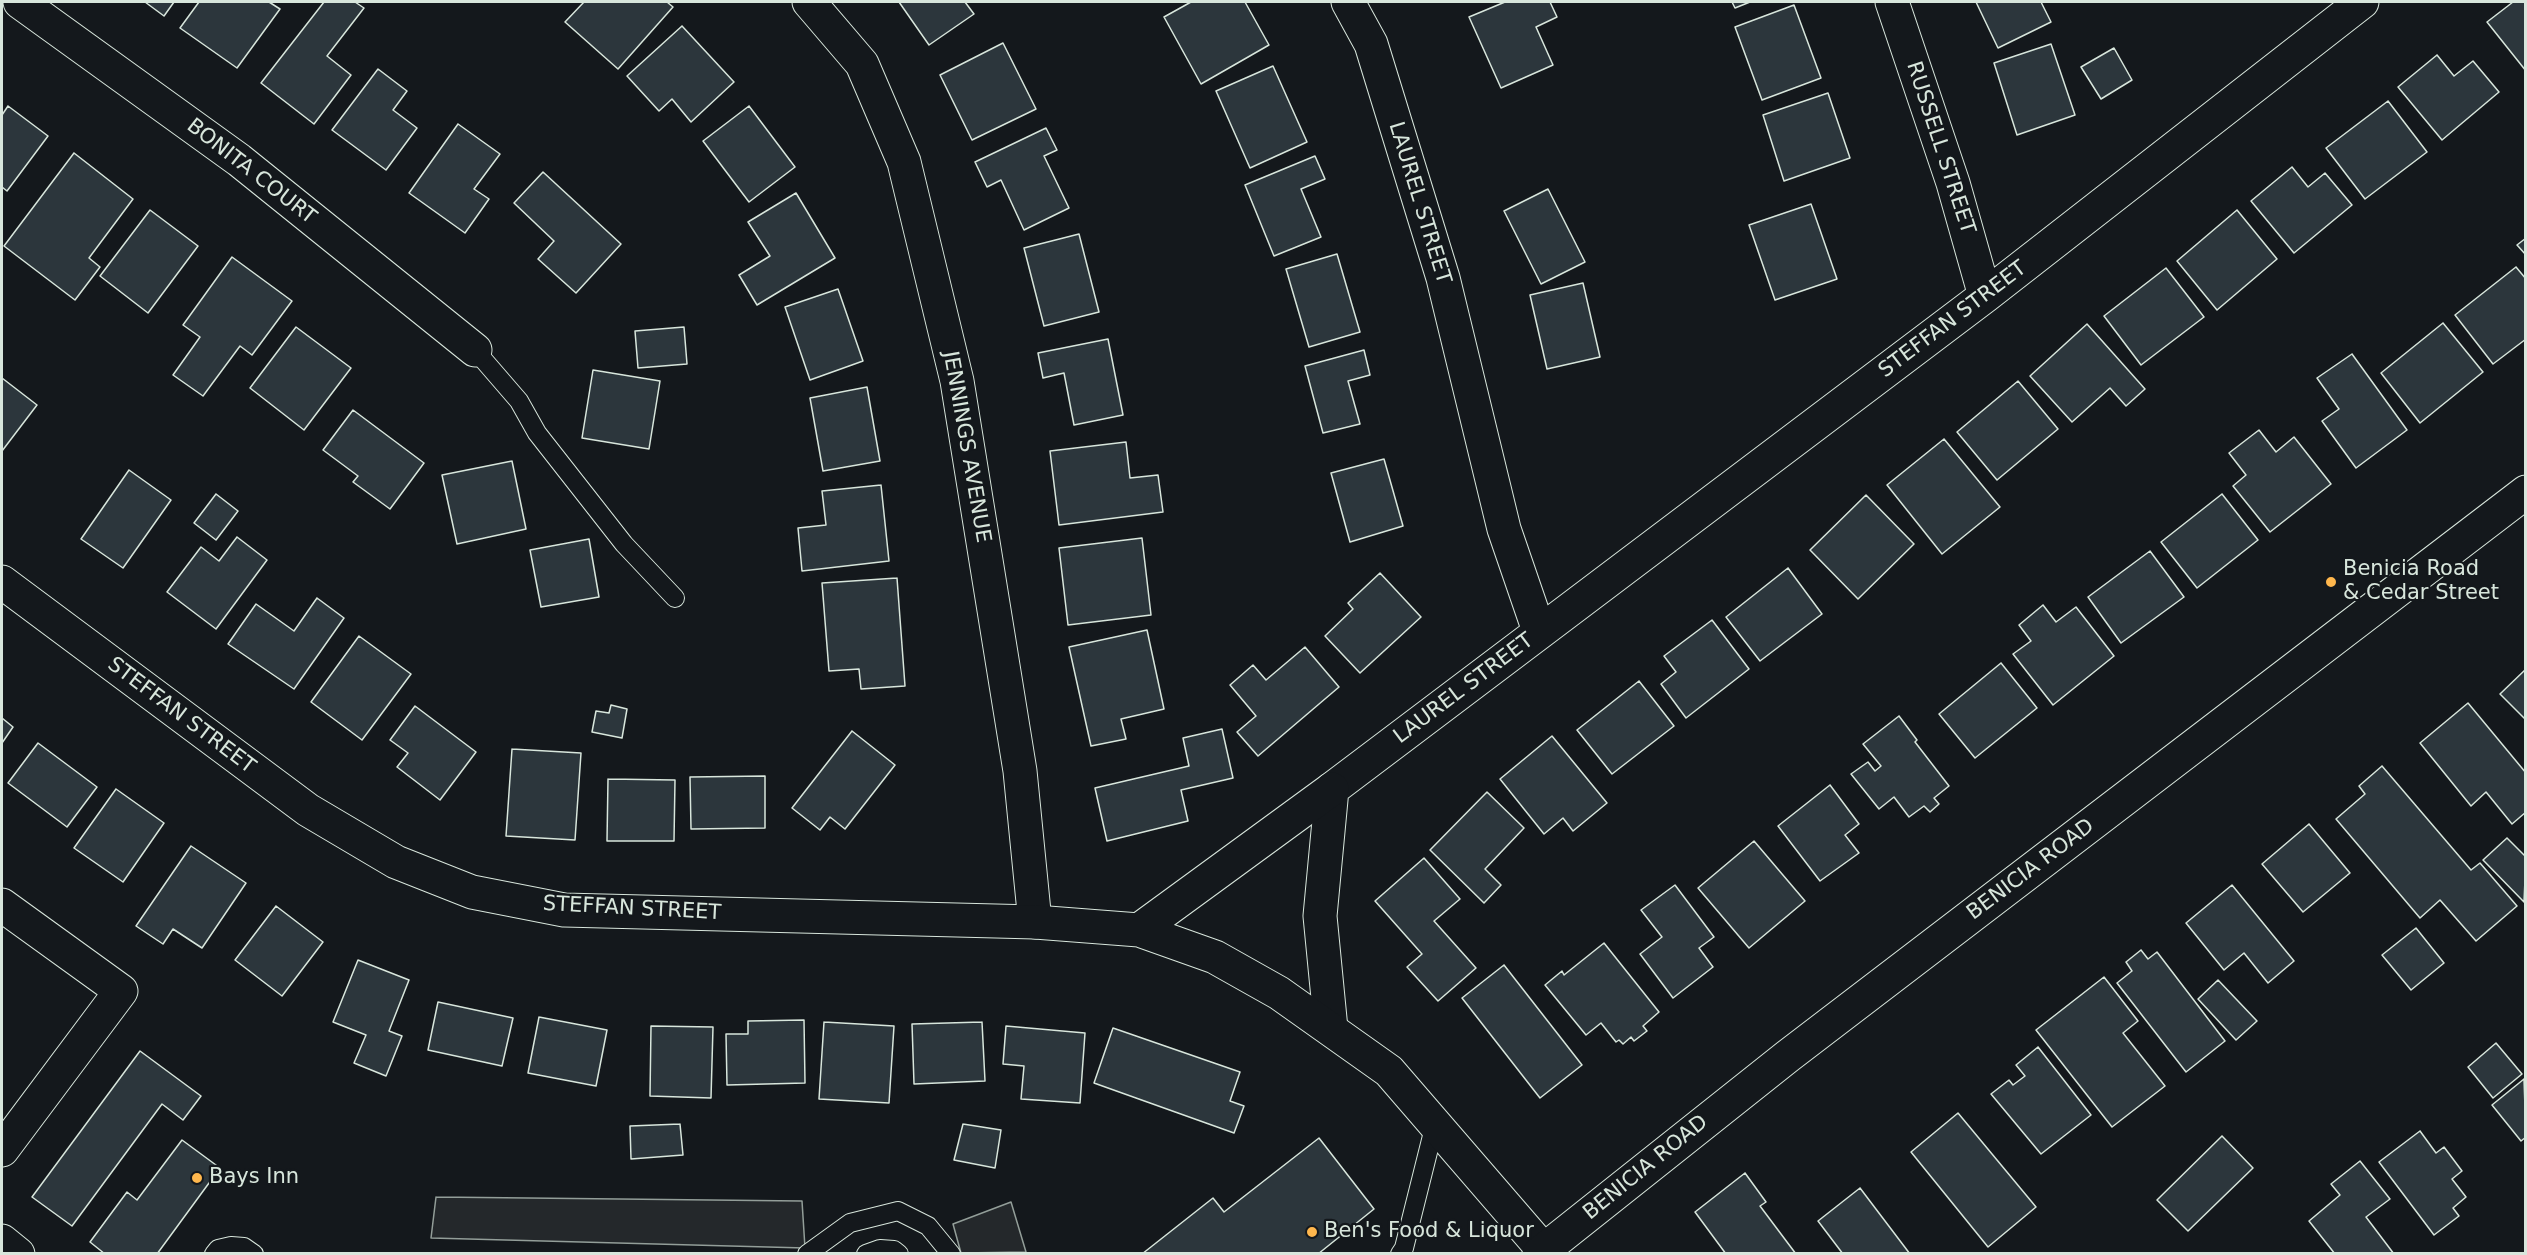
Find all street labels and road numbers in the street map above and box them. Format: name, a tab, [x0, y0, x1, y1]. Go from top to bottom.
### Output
street label: RUSSELL STREET	[1900, 58, 1980, 238]
street label: BONITA COURT	[181, 114, 321, 230]
street label: LAUREL STREET	[1382, 119, 1456, 287]
street label: STEFFAN STREET	[1874, 256, 2032, 384]
street label: JENNINGS AVENUE	[937, 349, 995, 545]
street label: LAUREL STREET	[1389, 628, 1539, 750]
street label: STEFFAN STREET	[102, 652, 260, 780]
street label: BENICIA ROAD	[1962, 814, 2100, 926]
street label: STEFFAN STREET	[542, 892, 722, 926]
street label: BENICIA ROAD	[1579, 1110, 1713, 1226]

